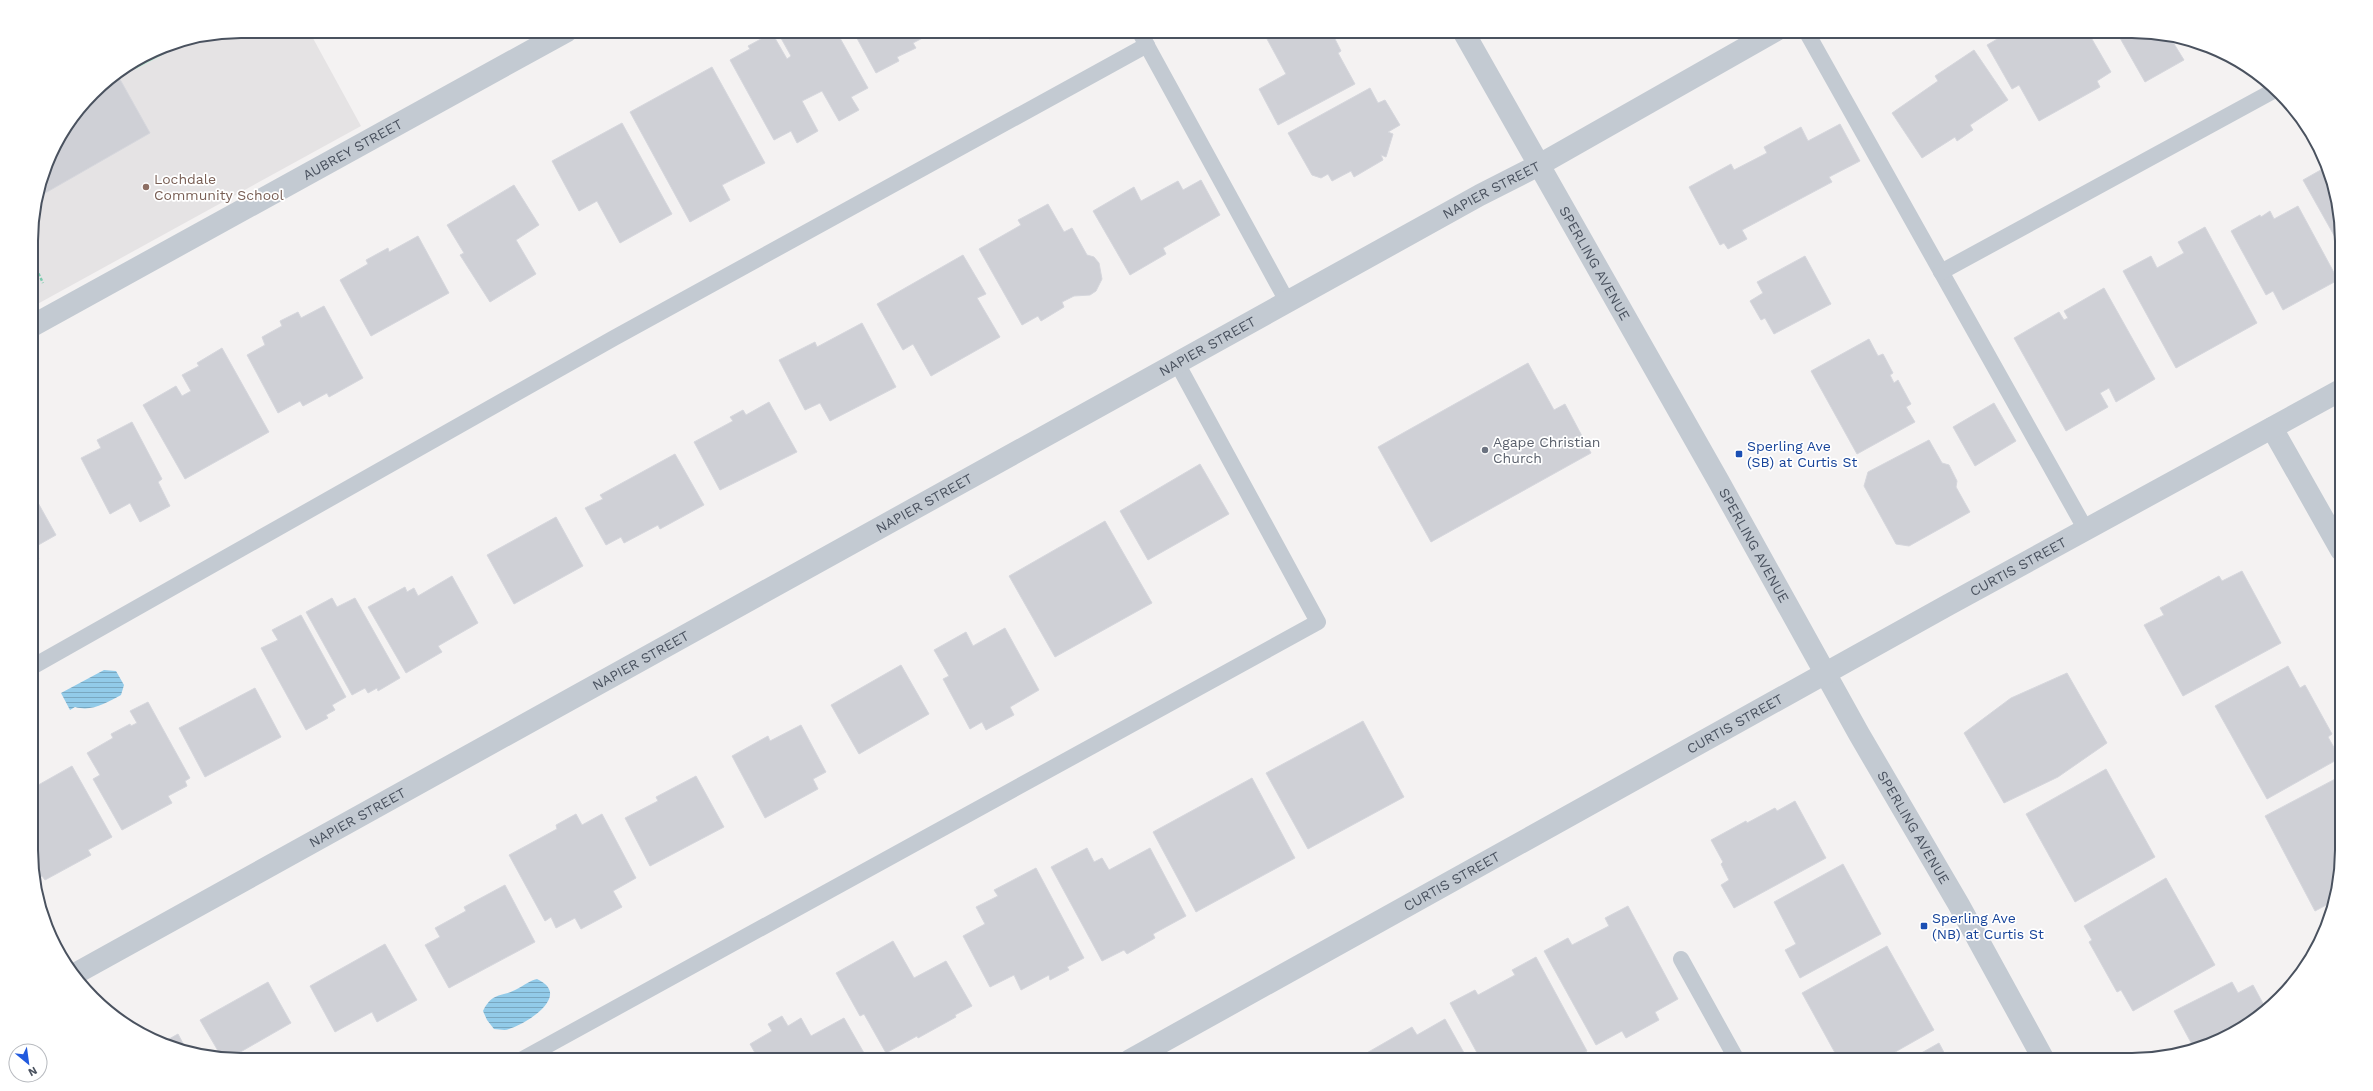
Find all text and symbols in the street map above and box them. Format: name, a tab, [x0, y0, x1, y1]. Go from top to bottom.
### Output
street label: AUBREY STREET	[300, 115, 406, 183]
street label: NAPIER STREET	[1440, 158, 1543, 222]
place label: Lochdale Community School	[154, 171, 285, 203]
marker: Lochdale Community School	[141, 182, 151, 192]
street label: SPERLING AVENUE	[1556, 203, 1634, 323]
street label: NAPIER STREET	[1156, 313, 1259, 379]
place label: Agape Christian Church	[1493, 434, 1601, 466]
place label: Sperling Ave (SB) at Curtis St	[1747, 438, 1857, 470]
marker: Agape Christian Church	[1480, 445, 1490, 455]
marker: Sperling Ave (SB) at Curtis St	[1734, 449, 1744, 459]
street label: NAPIER STREET	[873, 470, 976, 536]
street label: SPERLING AVENUE	[1716, 485, 1792, 605]
street label: CURTIS STREET	[1967, 534, 2070, 599]
street label: NAPIER STREET	[590, 627, 692, 693]
street label: CURTIS STREET	[1684, 690, 1786, 757]
street label: SPERLING AVENUE	[1874, 768, 1953, 887]
street label: NAPIER STREET	[306, 784, 409, 851]
street label: CURTIS STREET	[1401, 848, 1503, 914]
place label: Sperling Ave (NB) at Curtis St	[1932, 910, 2044, 942]
marker: Sperling Ave (NB) at Curtis St	[1919, 921, 1929, 931]
north arrow	[8, 1043, 48, 1083]
text: N	[26, 1064, 39, 1079]

